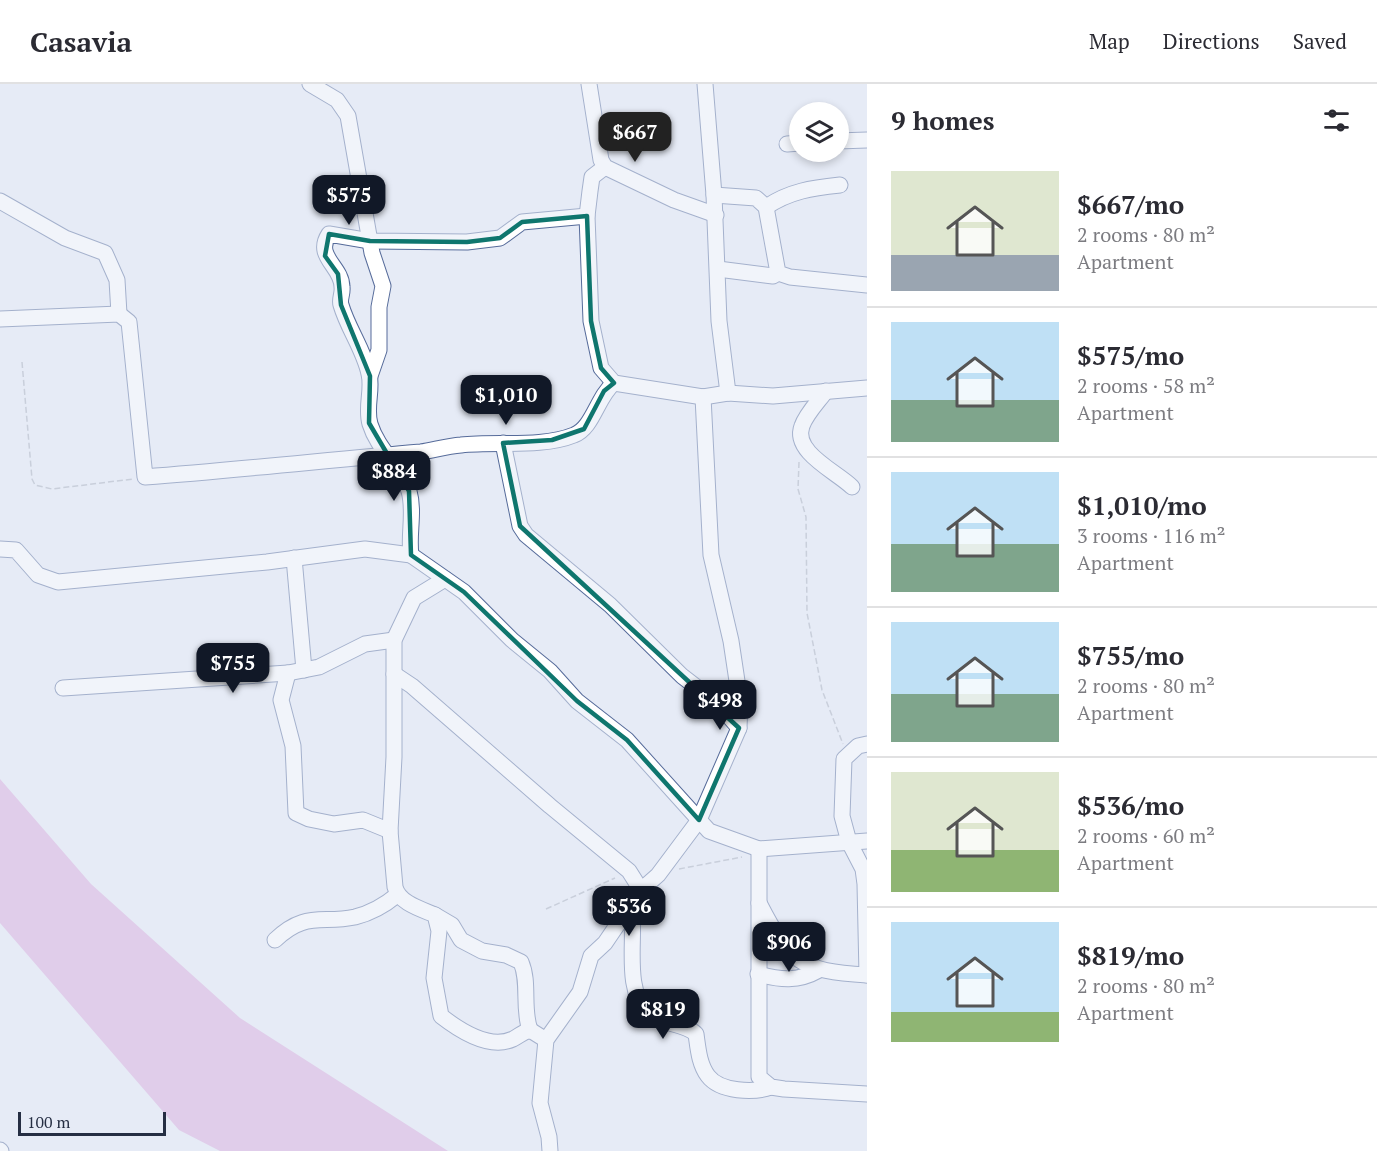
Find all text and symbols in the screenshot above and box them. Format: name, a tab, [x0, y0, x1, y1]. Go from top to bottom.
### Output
text: Casavia	[30, 23, 132, 60]
text: Map	[1089, 27, 1130, 55]
text: Directions	[1163, 27, 1260, 55]
text: Saved	[1293, 27, 1347, 55]
map controls	[789, 102, 849, 162]
button: layers	[789, 102, 849, 162]
text: 9 homes	[891, 103, 995, 137]
icon: filters	[1320, 104, 1353, 137]
pin: $667	[599, 112, 671, 163]
text: $667	[612, 118, 658, 145]
pin: $575	[313, 175, 385, 226]
text: $575	[326, 181, 372, 208]
text: $667/mo	[1077, 187, 1184, 221]
icon: home	[939, 195, 1011, 267]
text: 2 rooms · 80 m²	[1077, 221, 1215, 248]
text: Apartment	[1077, 248, 1174, 275]
text: $575/mo	[1077, 338, 1184, 372]
icon: home	[939, 346, 1011, 418]
text: 2 rooms · 58 m²	[1077, 372, 1215, 399]
pin: $1,010	[457, 375, 555, 426]
text: $1,010	[475, 381, 537, 408]
text: Apartment	[1077, 399, 1174, 426]
pin: $884	[358, 451, 430, 502]
text: $884	[371, 457, 417, 484]
text: $1,010/mo	[1077, 488, 1207, 522]
icon: home	[939, 496, 1011, 568]
text: 3 rooms · 116 m²	[1077, 522, 1225, 549]
text: Apartment	[1077, 549, 1174, 576]
text: $755/mo	[1077, 638, 1184, 672]
pin: $755	[197, 643, 269, 694]
icon: home	[939, 646, 1011, 718]
text: $755	[210, 649, 256, 676]
text: 2 rooms · 80 m²	[1077, 672, 1215, 699]
pin: $498	[684, 680, 756, 731]
text: $498	[697, 686, 743, 713]
text: Apartment	[1077, 699, 1174, 726]
text: $536/mo	[1077, 788, 1184, 822]
icon: home	[939, 796, 1011, 868]
text: 2 rooms · 60 m²	[1077, 822, 1215, 849]
text: Apartment	[1077, 849, 1174, 876]
pin: $536	[593, 886, 665, 937]
text: $536	[606, 892, 652, 919]
pin: $906	[753, 922, 825, 973]
text: $906	[766, 928, 812, 955]
text: $819/mo	[1077, 938, 1184, 972]
icon: home	[939, 946, 1011, 1018]
text: 2 rooms · 80 m²	[1077, 972, 1215, 999]
pin: $819	[627, 989, 699, 1040]
text: $819	[640, 995, 686, 1022]
text: Apartment	[1077, 999, 1174, 1026]
scale bar	[18, 1109, 166, 1136]
text: 100 m	[27, 1111, 70, 1133]

